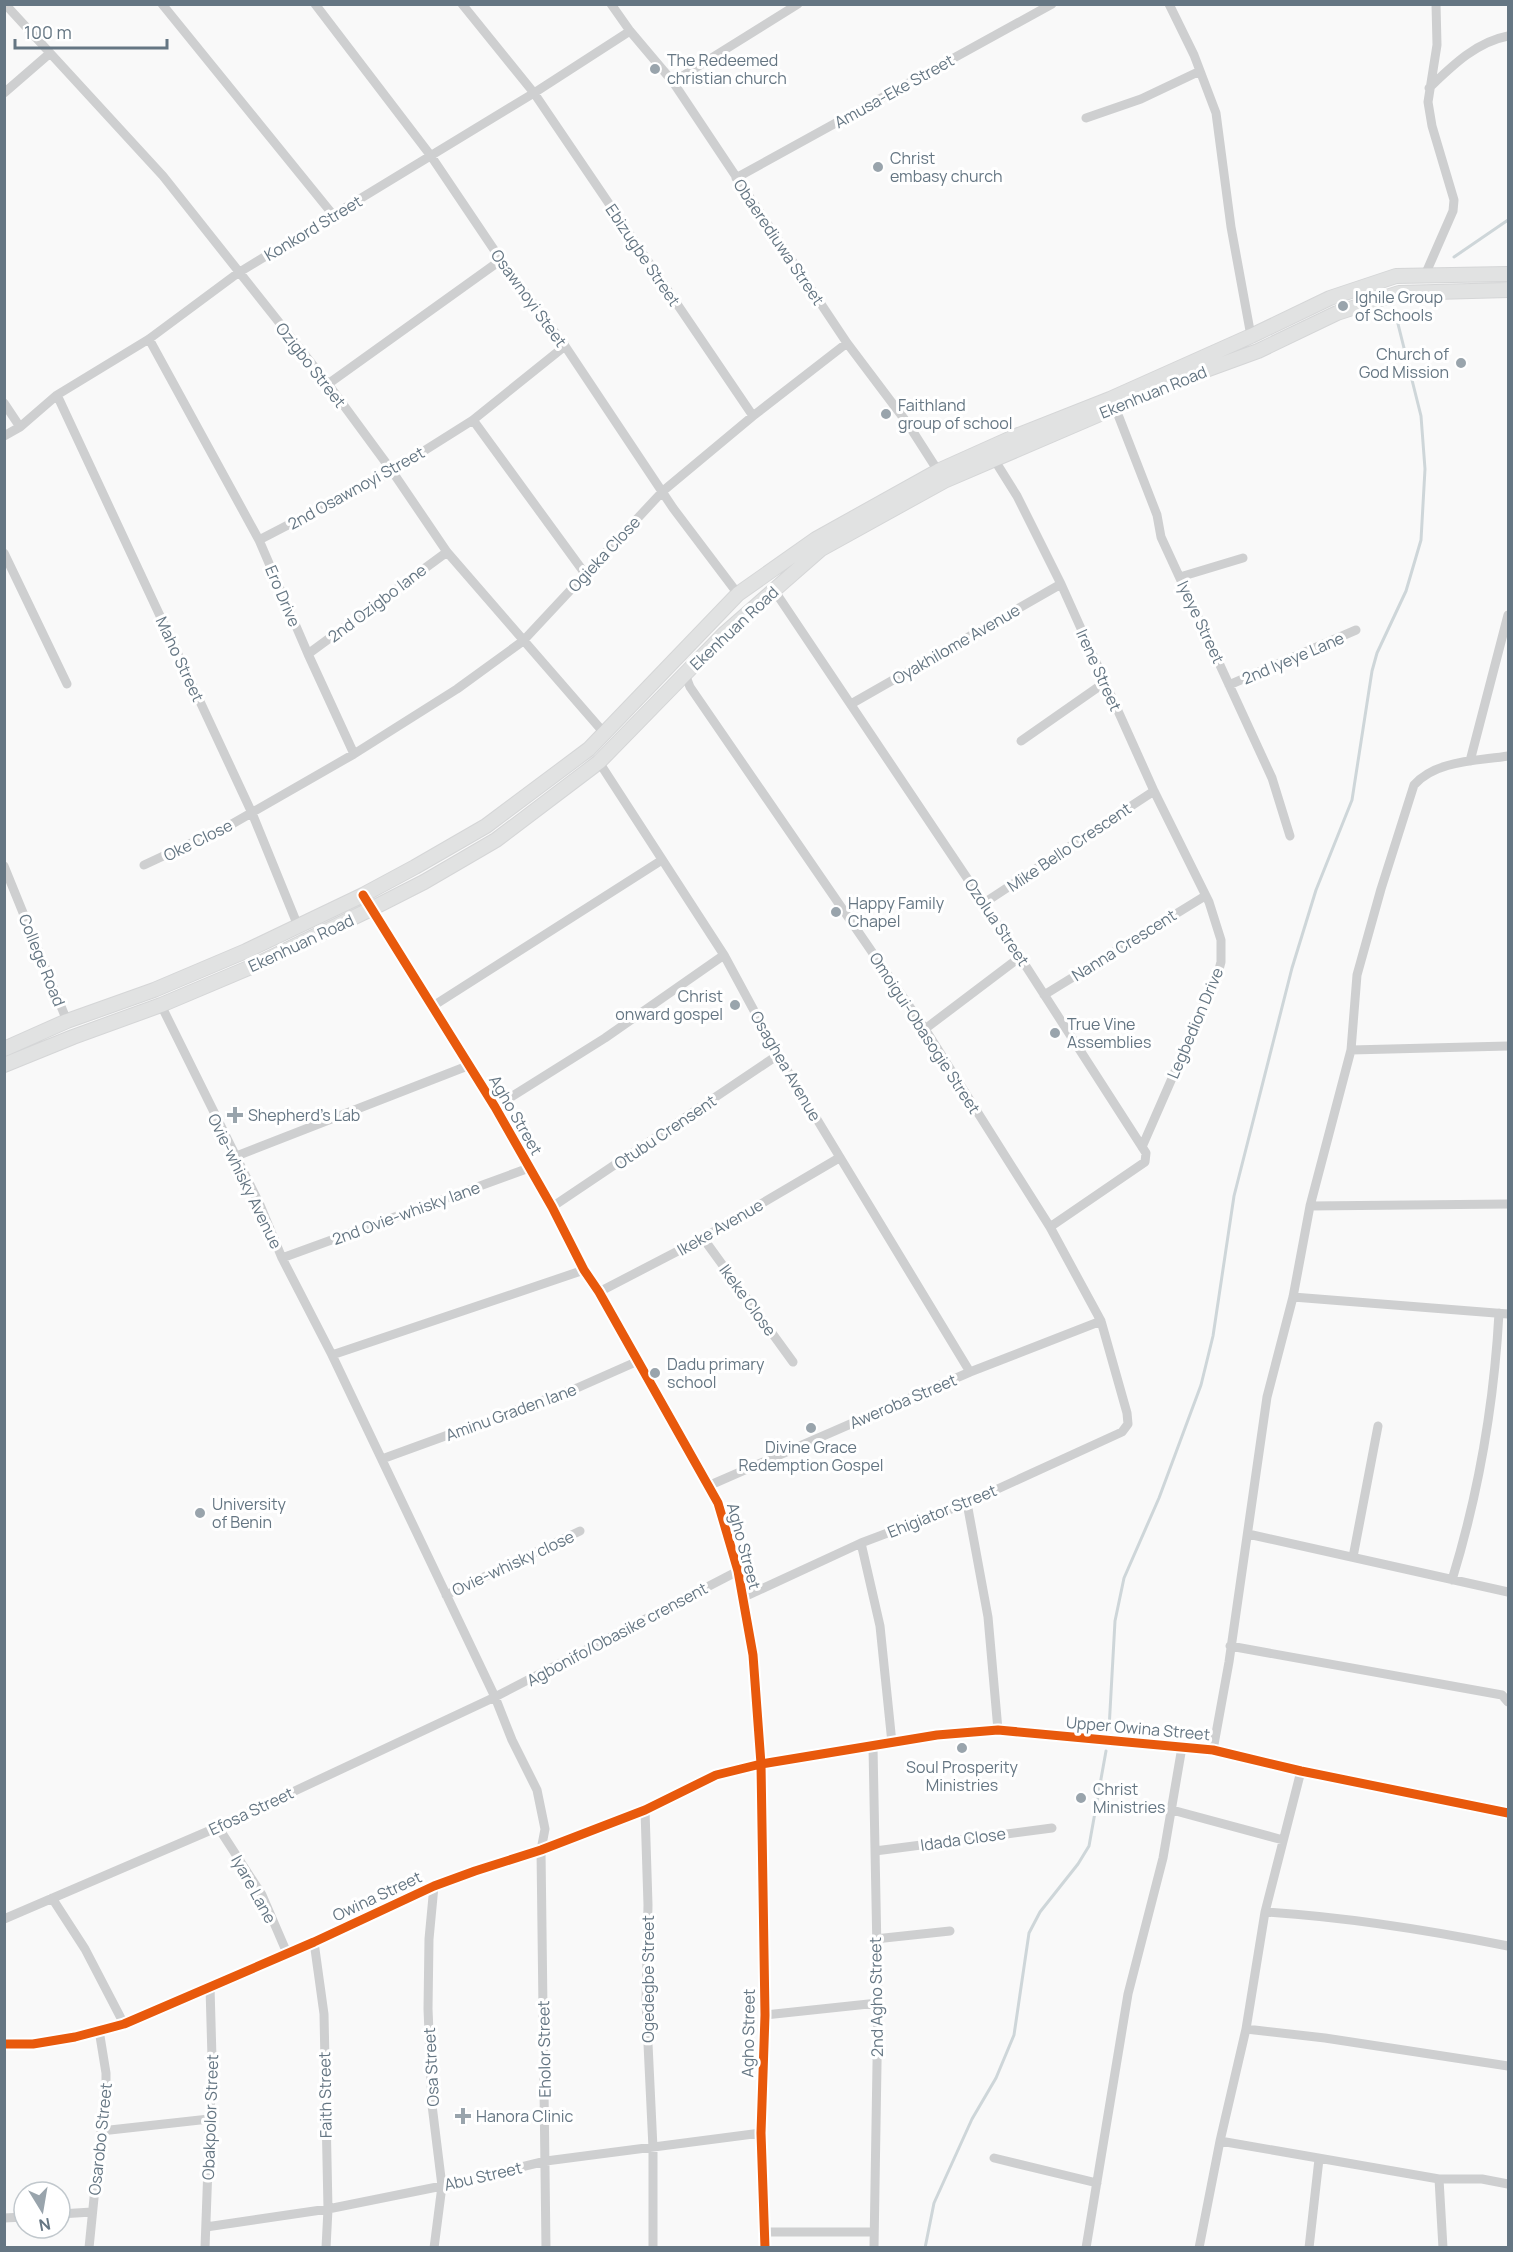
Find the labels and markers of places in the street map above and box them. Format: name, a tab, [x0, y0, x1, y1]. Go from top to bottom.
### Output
place label: The Redeemed christian church	[667, 49, 787, 89]
marker: The Redeemed christian church	[648, 62, 662, 76]
place label: Christ embasy church	[890, 147, 1003, 187]
marker: Christ embasy church	[871, 160, 885, 174]
place label: Ighile Group of Schools	[1355, 286, 1443, 326]
marker: Ighile Group of Schools	[1336, 299, 1350, 313]
place label: Church of God Mission	[1359, 343, 1449, 383]
marker: Church of God Mission	[1454, 356, 1468, 370]
place label: Faithland group of school	[898, 394, 1012, 434]
marker: Faithland group of school	[879, 407, 893, 421]
place label: Happy Family Chapel	[848, 892, 945, 932]
marker: Happy Family Chapel	[829, 905, 843, 919]
place label: Christ onward gospel	[615, 985, 723, 1025]
marker: Christ onward gospel	[728, 998, 742, 1012]
place label: True Vine Assemblies	[1067, 1013, 1151, 1053]
marker: True Vine Assemblies	[1048, 1026, 1062, 1040]
place label: Shepherd's Lab	[248, 1104, 360, 1126]
marker: Shepherd's Lab	[226, 1106, 244, 1124]
place label: Dadu primary school	[667, 1353, 765, 1393]
marker: Dadu primary school	[648, 1366, 662, 1380]
marker: Divine Grace Redemption Gospel	[804, 1421, 818, 1435]
place label: Divine Grace Redemption Gospel	[738, 1436, 884, 1476]
place label: University of Benin	[212, 1493, 286, 1533]
marker: University of Benin	[193, 1506, 207, 1520]
marker: Soul Prosperity Ministries	[955, 1741, 969, 1755]
place label: Soul Prosperity Ministries	[906, 1756, 1018, 1796]
place label: Christ Ministries	[1093, 1778, 1166, 1818]
marker: Christ Ministries	[1074, 1791, 1088, 1805]
place label: Hanora Clinic	[476, 2105, 573, 2127]
marker: Hanora Clinic	[454, 2107, 472, 2125]

